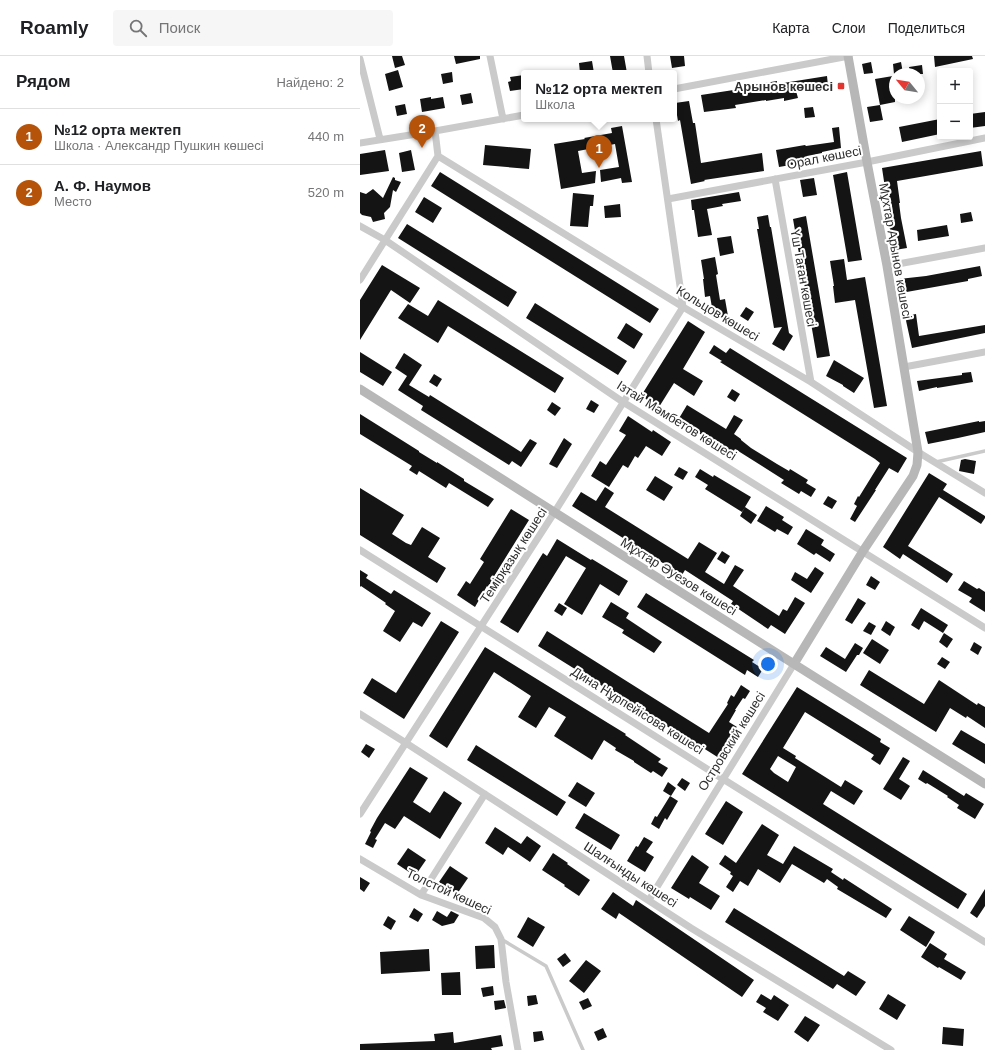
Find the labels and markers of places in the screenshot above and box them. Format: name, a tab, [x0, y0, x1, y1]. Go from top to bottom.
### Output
place label: Арынов көшесі	[734, 79, 833, 94]
marker: Арынов көшесі	[836, 81, 846, 91]
pin: 2	[409, 115, 435, 148]
pin: 1	[586, 135, 612, 168]

